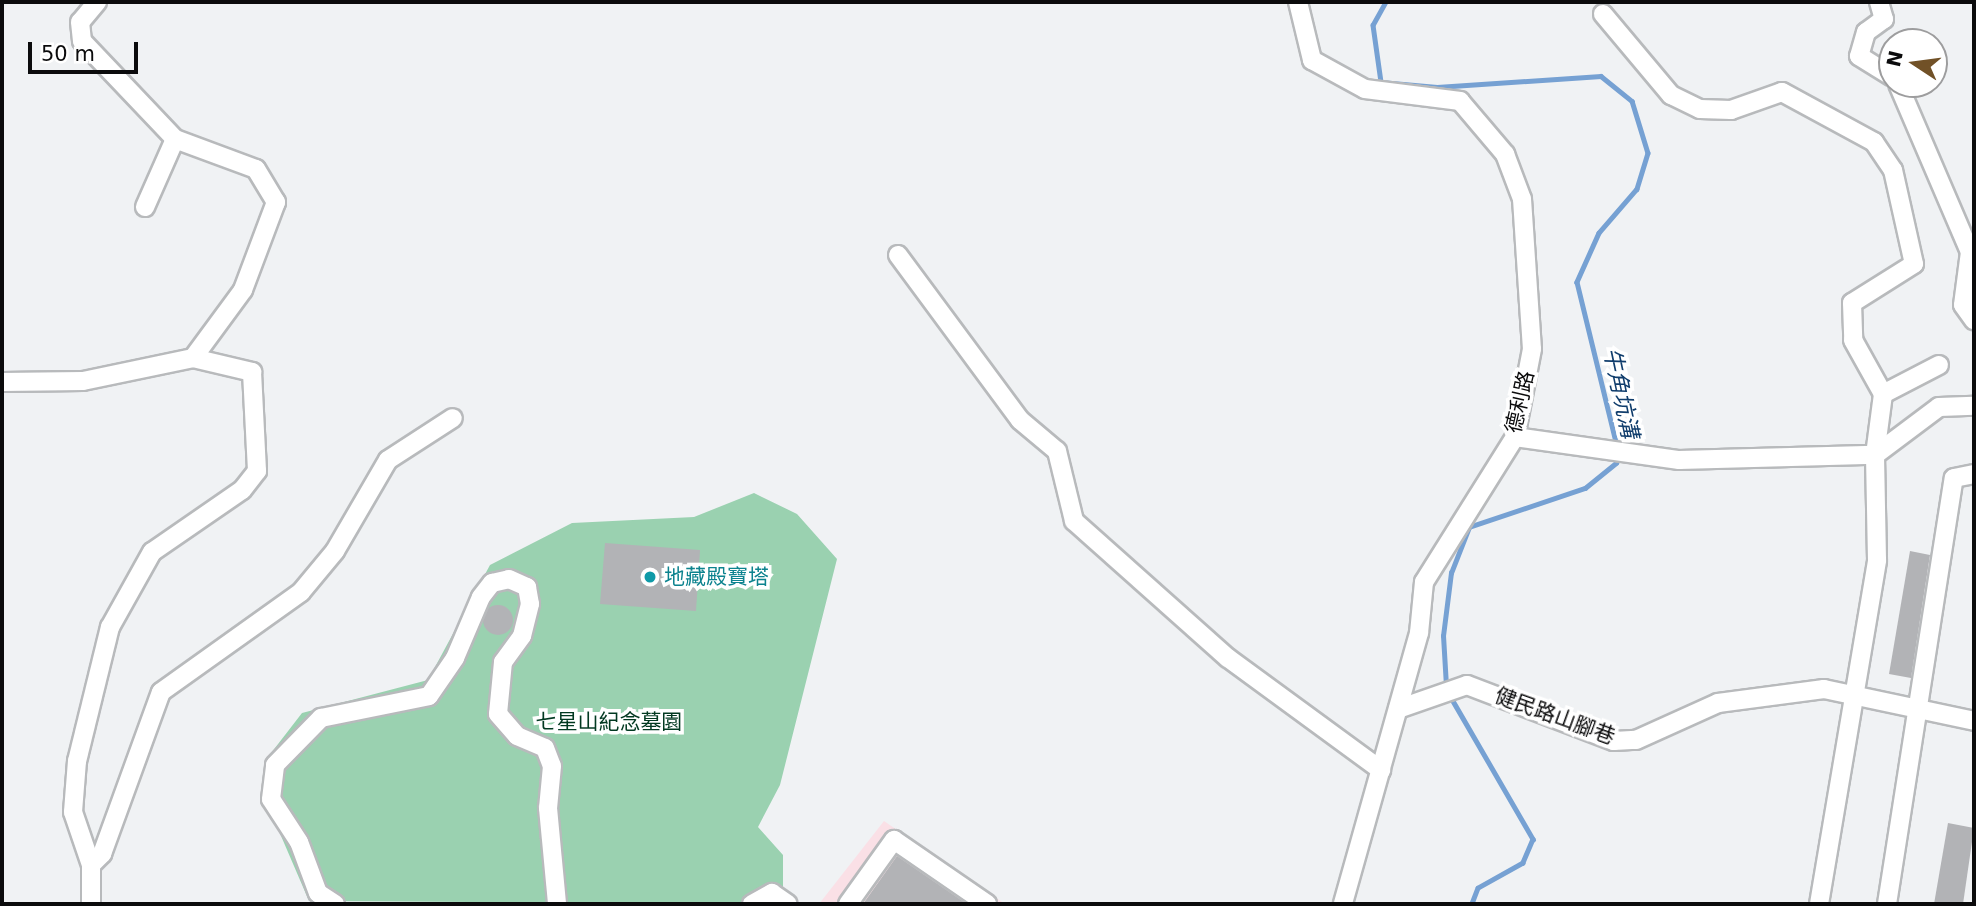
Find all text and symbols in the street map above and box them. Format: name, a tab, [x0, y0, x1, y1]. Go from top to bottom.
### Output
scale bar	[32, 28, 142, 72]
north arrow	[1878, 28, 1948, 98]
text: 50 m	[41, 42, 95, 66]
text: N	[1882, 49, 1907, 69]
water label: 牛角坑溝	[1598, 345, 1644, 441]
street label: 德利路	[1501, 368, 1539, 436]
place label: 地藏殿寶塔	[664, 564, 769, 590]
marker: 地藏殿寶塔	[642, 569, 658, 585]
street label: 健民路山腳巷	[1491, 683, 1619, 749]
park label: 七星山紀念墓園	[536, 709, 682, 735]

